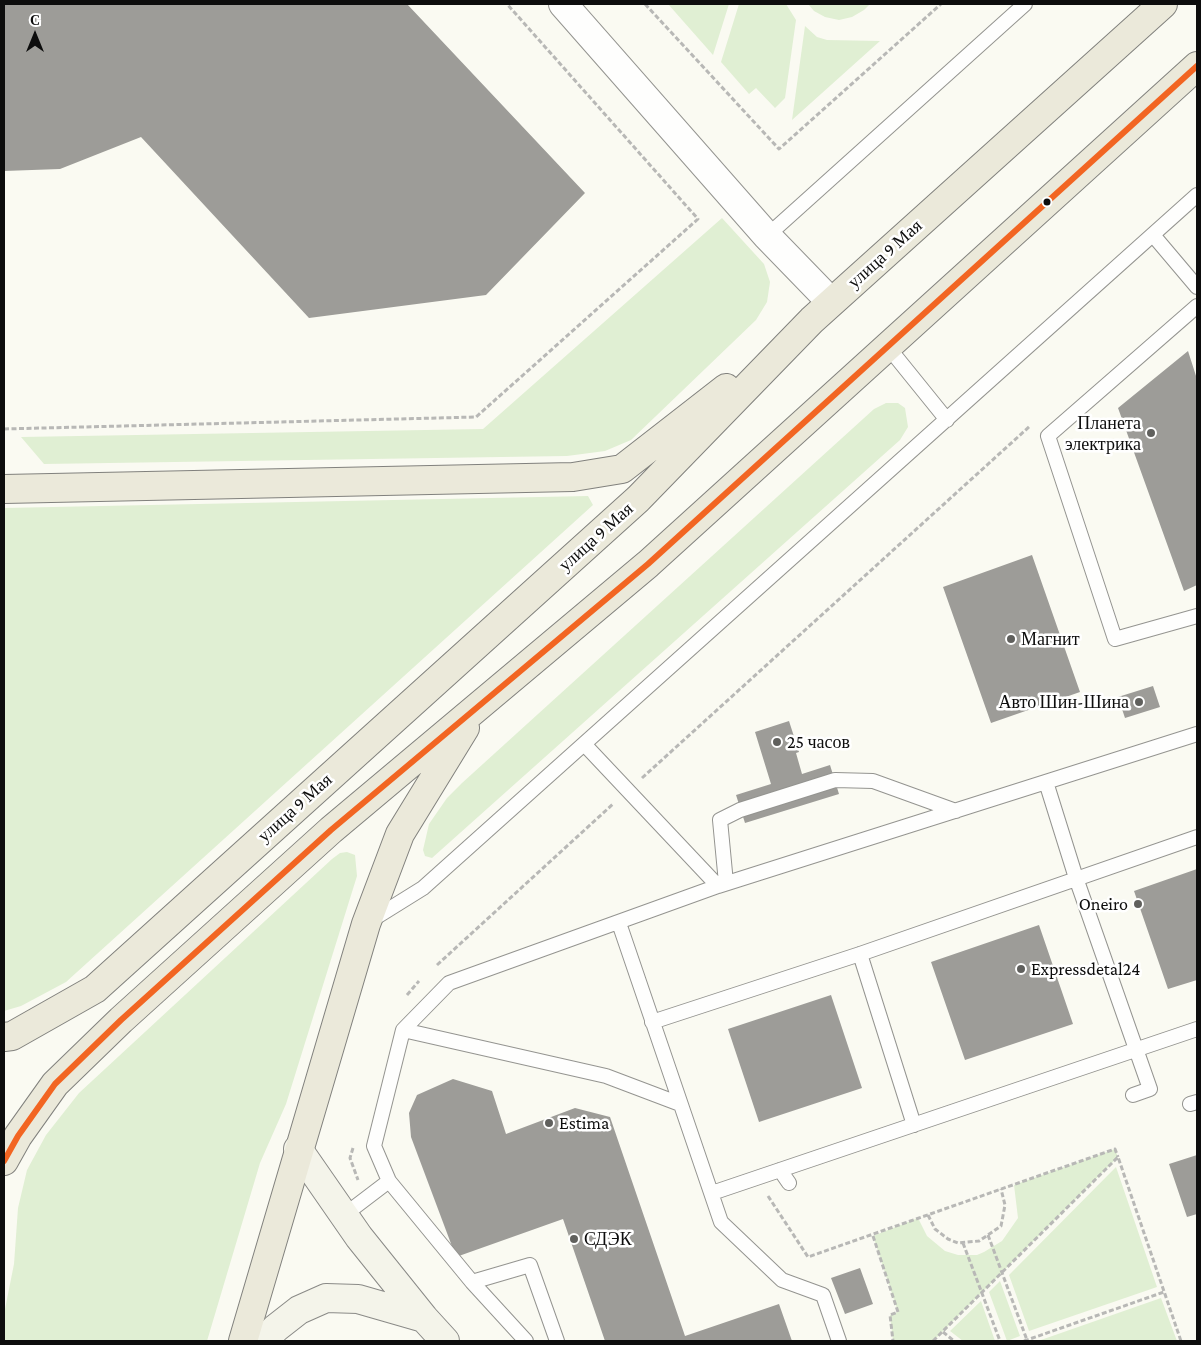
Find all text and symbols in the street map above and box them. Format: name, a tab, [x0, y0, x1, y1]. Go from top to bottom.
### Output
north arrow	[10, 10, 60, 60]
text: С	[30, 12, 40, 28]
unlabelled marker	[1042, 197, 1052, 207]
street label: улица 9 Мая	[843, 215, 927, 293]
place label: Планета электрика	[1065, 412, 1141, 454]
marker: Планета электрика	[1145, 427, 1157, 439]
street label: улица 9 Мая	[554, 498, 638, 576]
place label: Магнит	[1021, 628, 1080, 650]
marker: Магнит	[1005, 633, 1017, 645]
place label: Авто Шин-Шина	[999, 691, 1129, 713]
marker: Авто Шин-Шина	[1133, 696, 1145, 708]
place label: 25 часов	[787, 731, 850, 753]
marker: 25 часов	[771, 736, 783, 748]
street label: улица 9 Мая	[253, 769, 337, 847]
place label: Oneiro	[1079, 893, 1128, 915]
marker: Oneiro	[1132, 898, 1144, 910]
place label: Expressdetal24	[1031, 958, 1141, 980]
marker: Expressdetal24	[1015, 963, 1027, 975]
place label: Estima	[559, 1112, 609, 1134]
marker: Estima	[543, 1117, 555, 1129]
place label: СДЭК	[584, 1228, 632, 1250]
marker: СДЭК	[568, 1233, 580, 1245]

